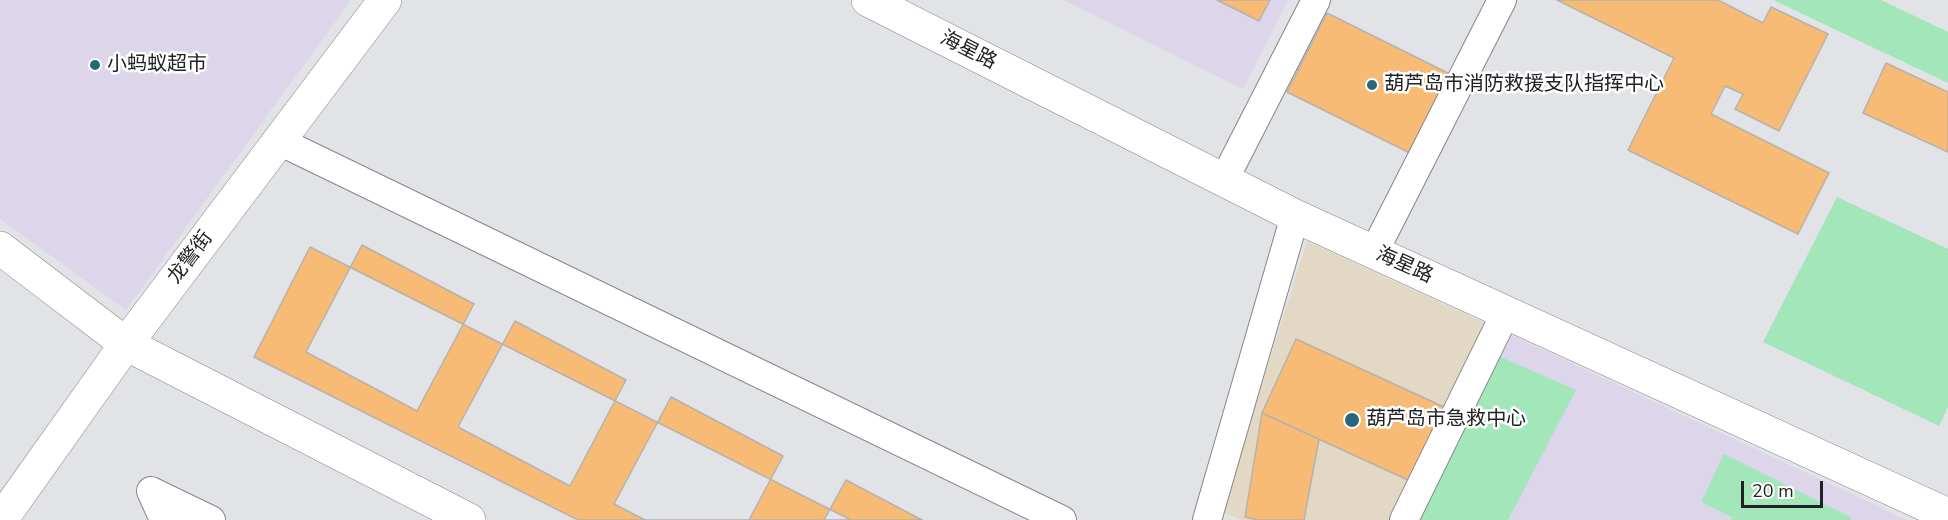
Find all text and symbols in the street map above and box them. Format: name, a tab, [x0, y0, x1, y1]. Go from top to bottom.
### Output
street label: 海星路	[936, 27, 1000, 75]
place label: 小蚂蚁超市	[107, 53, 207, 77]
marker: 小蚂蚁超市	[88, 58, 102, 72]
place label: 葫芦岛市消防救援支队指挥中心	[1384, 73, 1664, 97]
marker: 葫芦岛市消防救援支队指挥中心	[1365, 78, 1379, 92]
street label: 龙警街	[163, 227, 219, 289]
street label: 海星路	[1372, 243, 1436, 289]
place label: 葫芦岛市急救中心	[1366, 408, 1526, 432]
marker: 葫芦岛市急救中心	[1343, 411, 1361, 429]
scale bar	[1744, 469, 1826, 507]
text: 20 m	[1752, 479, 1794, 503]

